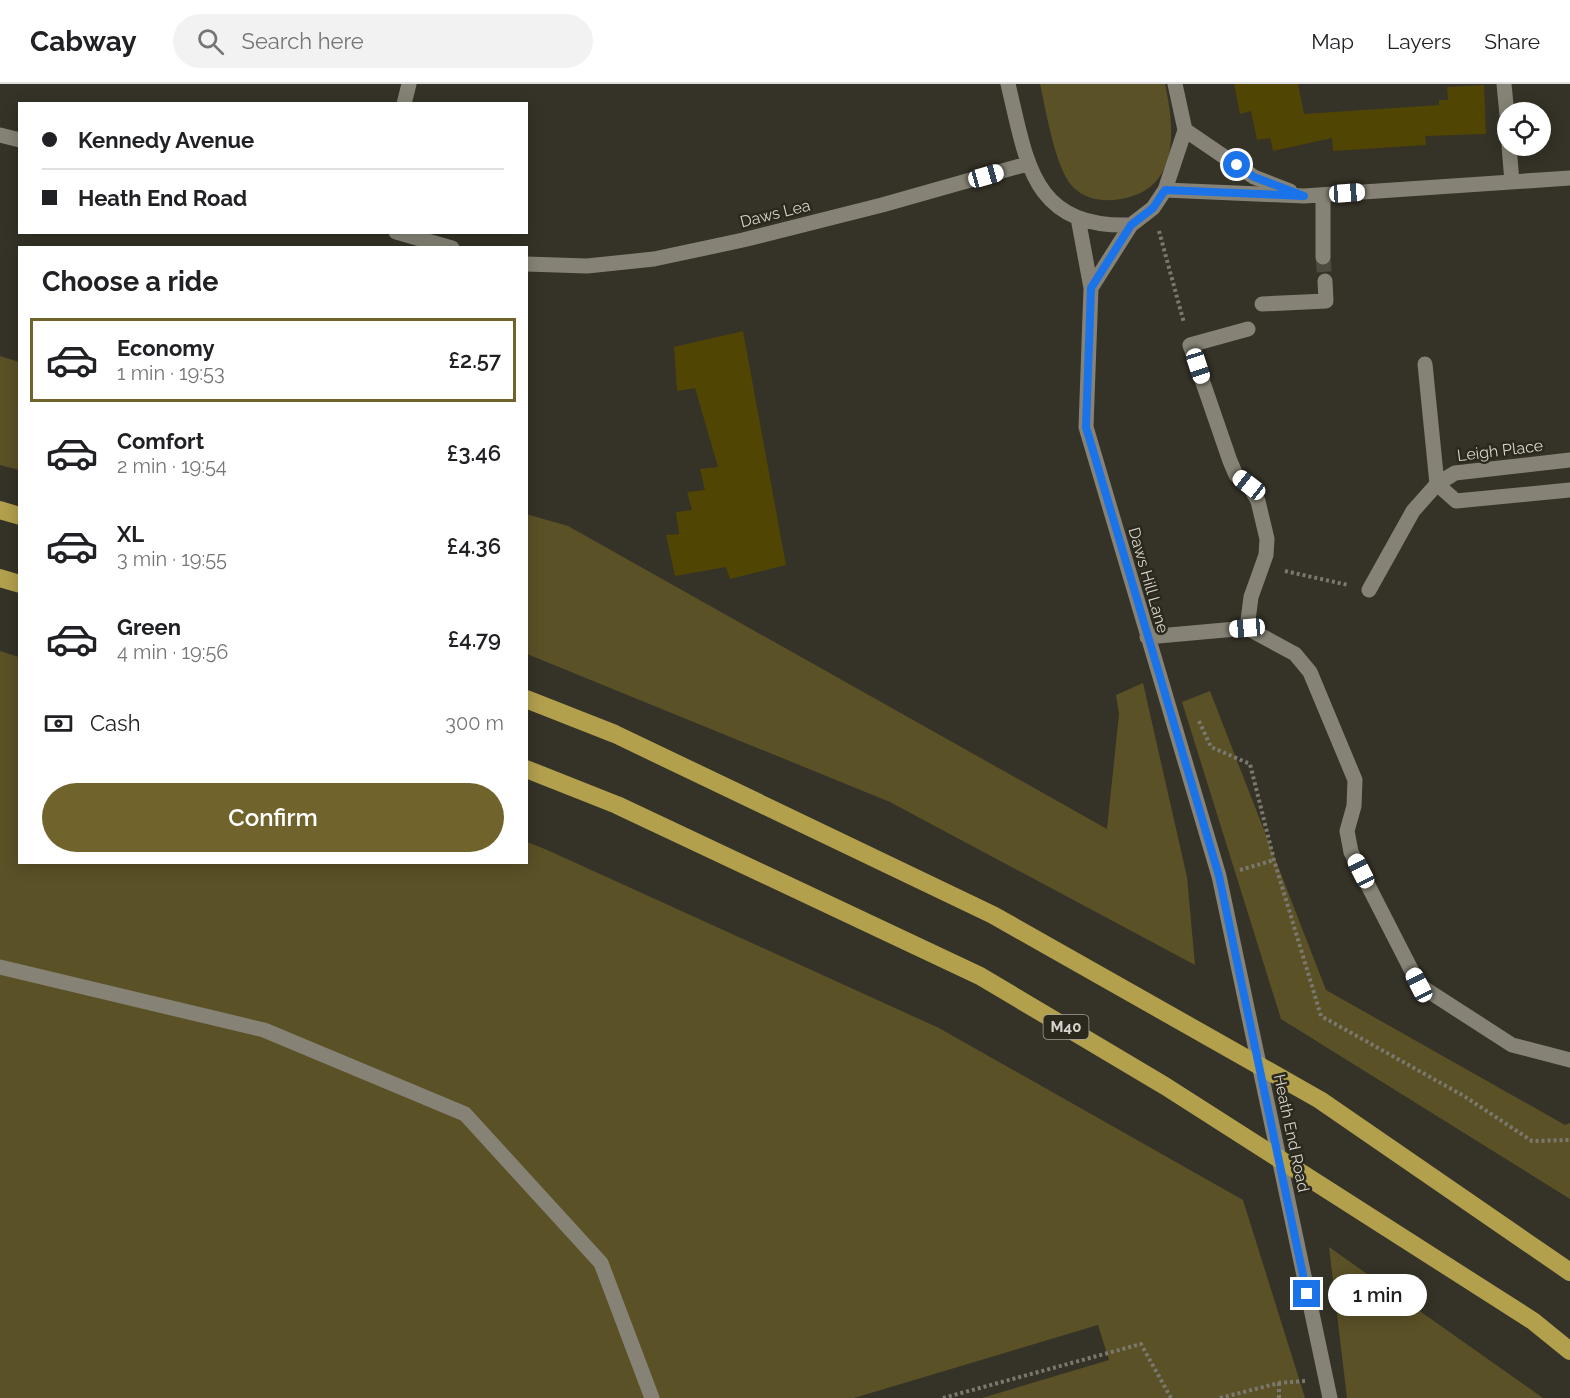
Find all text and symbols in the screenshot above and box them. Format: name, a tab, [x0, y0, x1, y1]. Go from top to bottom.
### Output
search box	[173, 14, 593, 68]
text: Cabway	[30, 25, 137, 58]
icon: search	[194, 25, 227, 58]
text: Search here	[242, 28, 364, 54]
text: Map	[1311, 29, 1354, 54]
text: Layers	[1387, 29, 1451, 54]
text: Share	[1484, 29, 1540, 54]
map controls	[1497, 102, 1551, 156]
button: locate	[1497, 102, 1551, 156]
text: Kennedy Avenue	[78, 127, 254, 153]
route start	[1223, 151, 1250, 178]
car	[966, 162, 1006, 190]
car	[1328, 183, 1366, 203]
text: Heath End Road	[78, 185, 247, 211]
street label: Daws Lea	[738, 196, 812, 231]
text: Choose a ride	[42, 266, 218, 297]
icon: car	[45, 333, 99, 387]
text: Economy	[117, 335, 215, 361]
car	[1184, 346, 1212, 386]
text: £2.57	[448, 347, 501, 373]
text: 1 min · 19:53	[117, 361, 225, 385]
icon: car	[45, 426, 99, 480]
text: Comfort	[117, 428, 204, 454]
street label: Leigh Place	[1456, 436, 1544, 465]
text: £3.46	[447, 440, 501, 466]
text: 2 min · 19:54	[117, 454, 227, 478]
car	[1229, 467, 1269, 503]
icon: car	[45, 519, 99, 573]
text: XL	[117, 521, 144, 547]
street label: Daws Hill Lane	[1124, 525, 1173, 635]
text: £4.36	[447, 533, 501, 559]
text: 3 min · 19:55	[117, 547, 227, 571]
icon: car	[45, 612, 99, 666]
text: Green	[117, 614, 181, 640]
car	[1228, 617, 1266, 639]
text: £4.79	[448, 626, 501, 652]
text: 4 min · 19:56	[117, 640, 228, 664]
icon: cash	[42, 707, 75, 740]
text: Cash	[90, 710, 141, 736]
text: 300 m	[445, 711, 504, 735]
button: Confirm	[42, 783, 504, 852]
car	[1345, 851, 1377, 891]
car	[1403, 965, 1435, 1005]
road number: M40	[1044, 1015, 1088, 1039]
street label: Heath End Road	[1270, 1072, 1313, 1194]
callout: 1 min	[1328, 1273, 1427, 1315]
route end	[1293, 1280, 1320, 1307]
text: 1 min	[1353, 1283, 1402, 1307]

